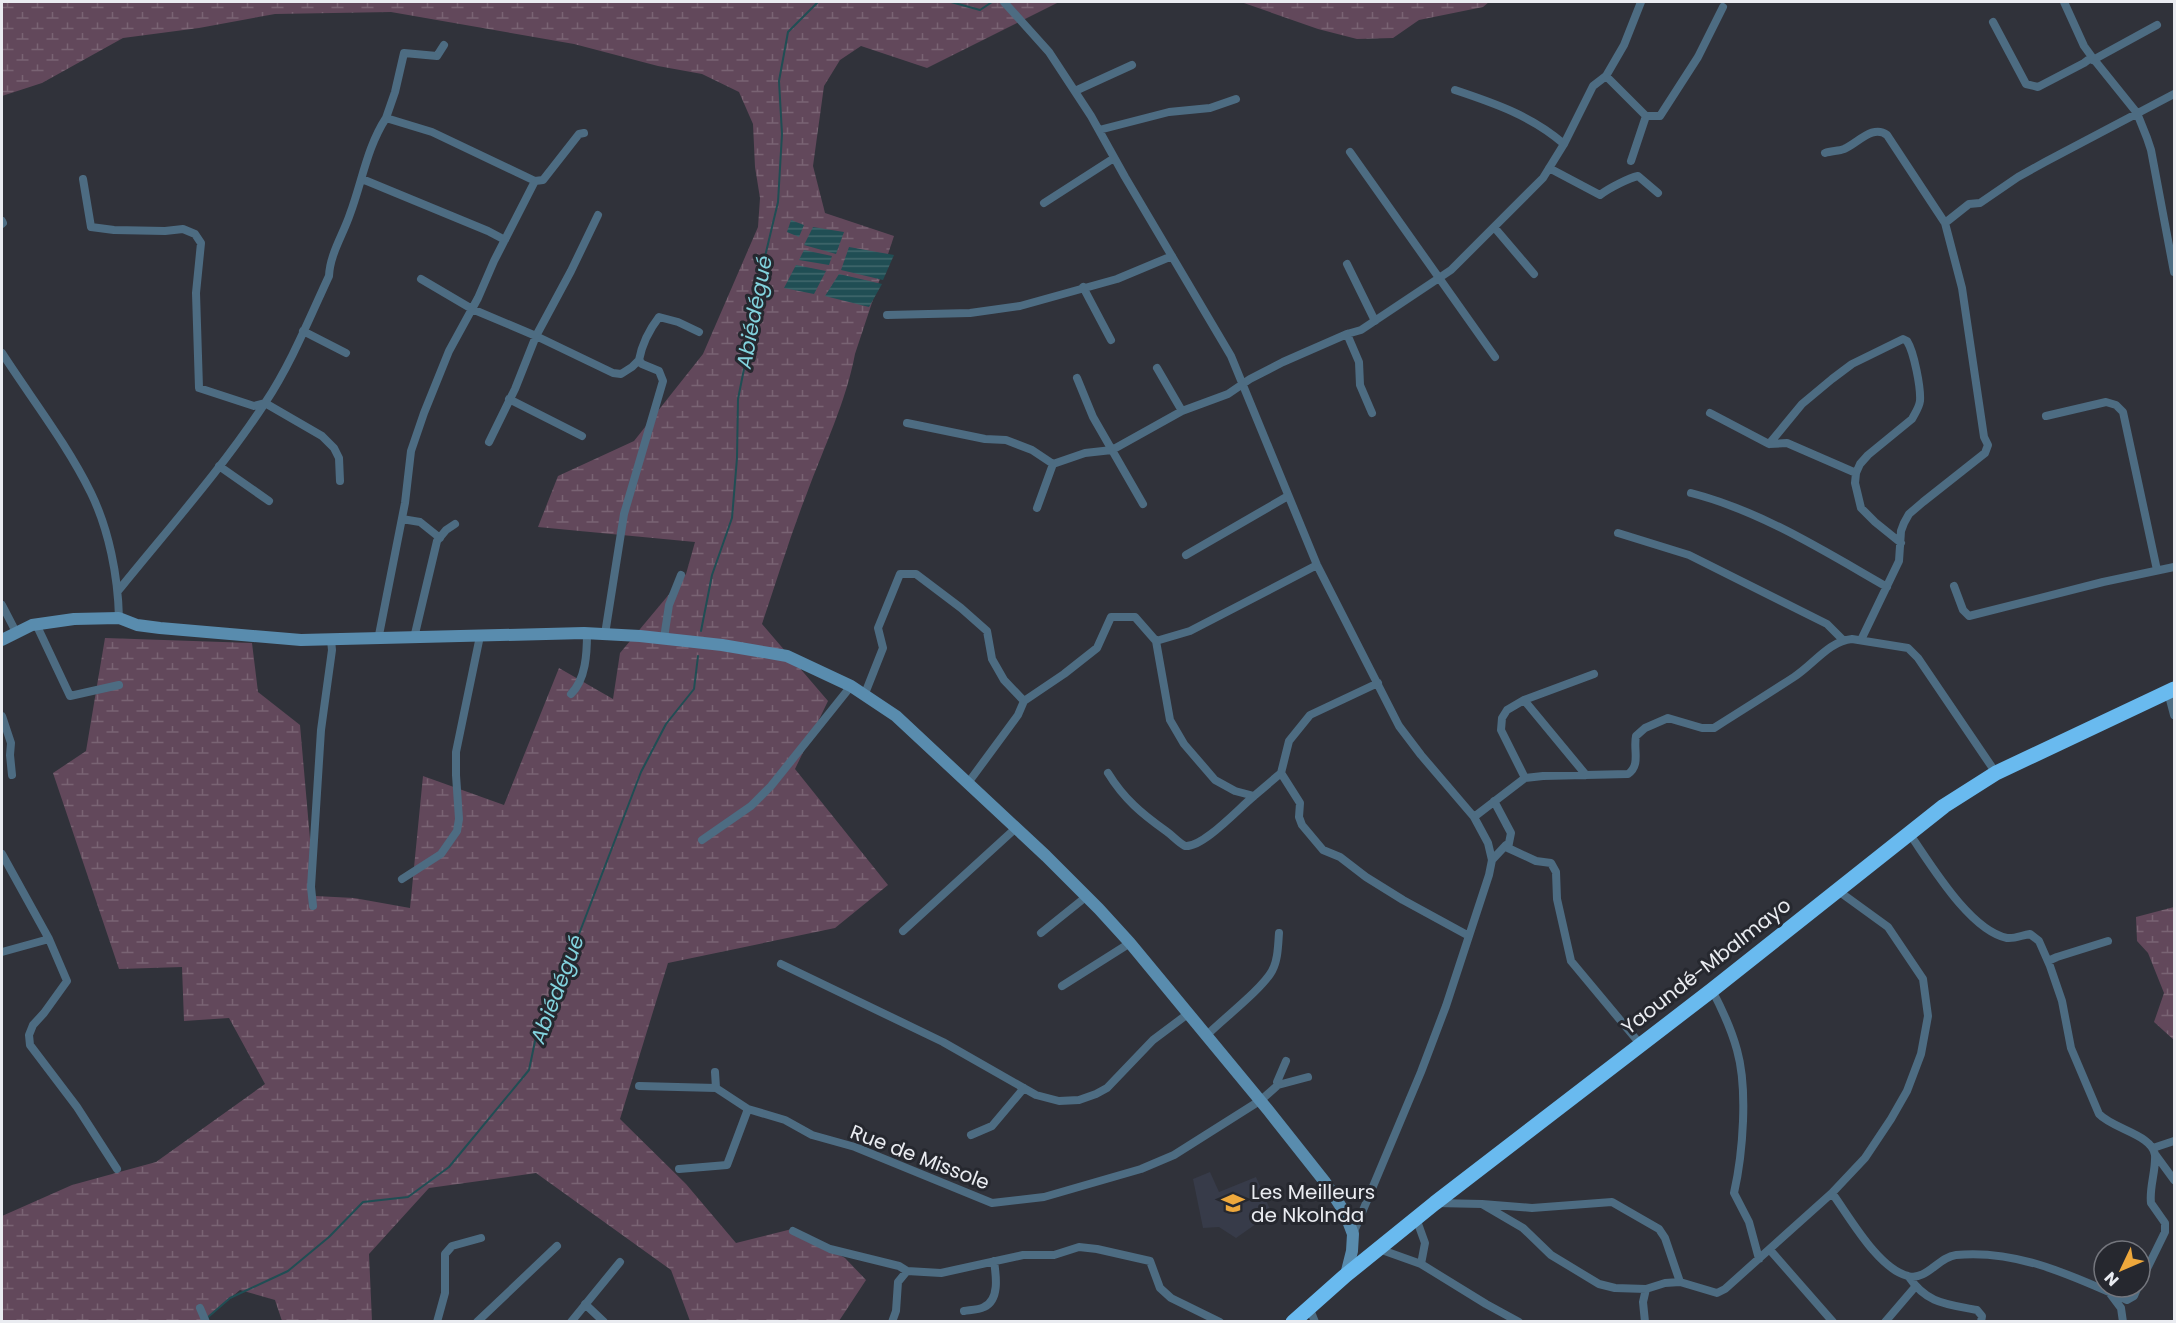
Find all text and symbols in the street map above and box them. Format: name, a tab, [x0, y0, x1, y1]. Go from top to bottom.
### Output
water label: Abiédégué	[729, 253, 779, 372]
street label: Yaoundé-Mbalmayo	[1615, 891, 1797, 1041]
water label: Abiédégué	[523, 930, 591, 1049]
street label: Rue de Missole	[846, 1118, 994, 1196]
place label: Les Meilleurs de Nkolnda	[1251, 1178, 1375, 1229]
school or university icon: Les Meilleurs de Nkolnda	[1220, 1190, 1246, 1216]
north arrow	[2092, 1239, 2152, 1299]
text: N	[2099, 1267, 2124, 1291]

